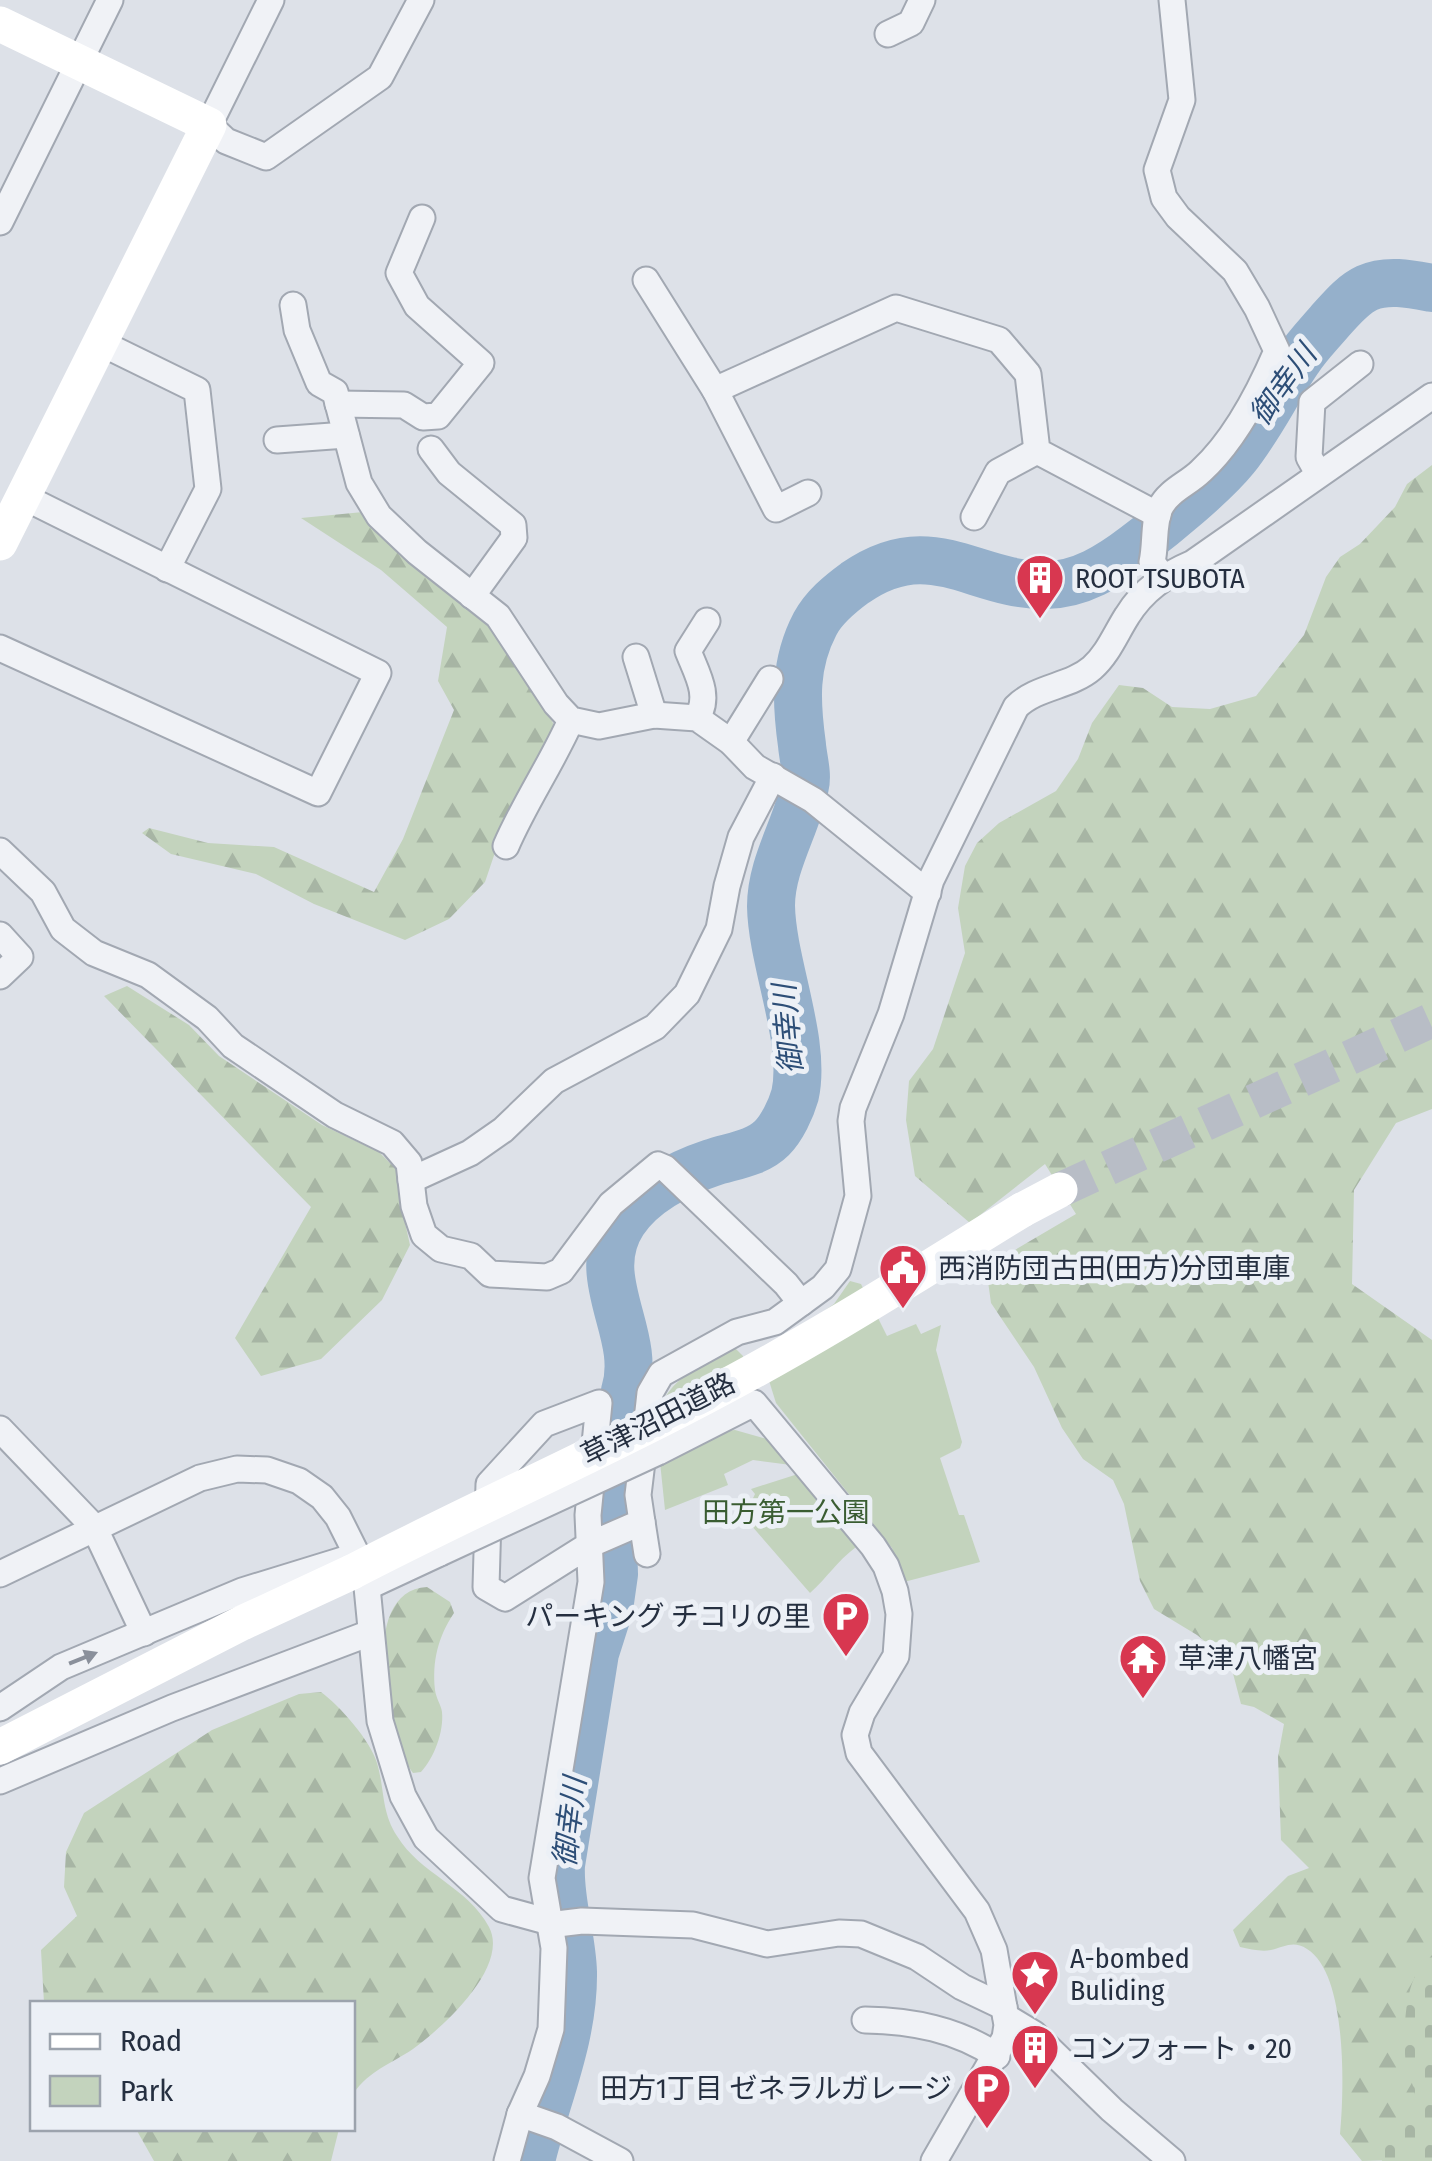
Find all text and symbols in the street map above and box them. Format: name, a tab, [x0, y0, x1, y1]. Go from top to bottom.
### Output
water label: 御幸川	[1242, 336, 1326, 432]
building icon: ROOT TSUBOTA	[1014, 552, 1066, 620]
place label: ROOT TSUBOTA	[1075, 562, 1245, 595]
water label: 御幸川	[766, 980, 810, 1075]
public building icon: 西消防団古田(田方)分団車庫	[877, 1242, 929, 1310]
place label: 西消防団古田(田方)分団車庫	[938, 1252, 1291, 1285]
street label: 草津沼田道路	[576, 1366, 740, 1472]
park label: 田方第一公園	[702, 1496, 870, 1529]
parking icon: パーキング チコリの里	[820, 1590, 872, 1658]
place label: パーキング チコリの里	[525, 1600, 811, 1633]
temple icon: 草津八幡宮	[1117, 1632, 1169, 1700]
place label: 草津八幡宮	[1178, 1642, 1318, 1675]
one-way arrow	[68, 1649, 98, 1665]
water label: 御幸川	[547, 1772, 594, 1869]
place label: A-bombed Buliding	[1070, 1942, 1190, 2007]
place icon: A-bombed Buliding	[1009, 1948, 1061, 2016]
legend	[30, 2001, 355, 2131]
building icon: コンフォート・20	[1009, 2022, 1061, 2090]
text: Road	[120, 2023, 182, 2059]
place label: コンフォート・20	[1070, 2032, 1292, 2065]
parking icon: 田方1丁目 ゼネラルガレージ	[961, 2062, 1013, 2130]
place label: 田方1丁目 ゼネラルガレージ	[600, 2072, 952, 2105]
text: Park	[120, 2073, 173, 2109]

